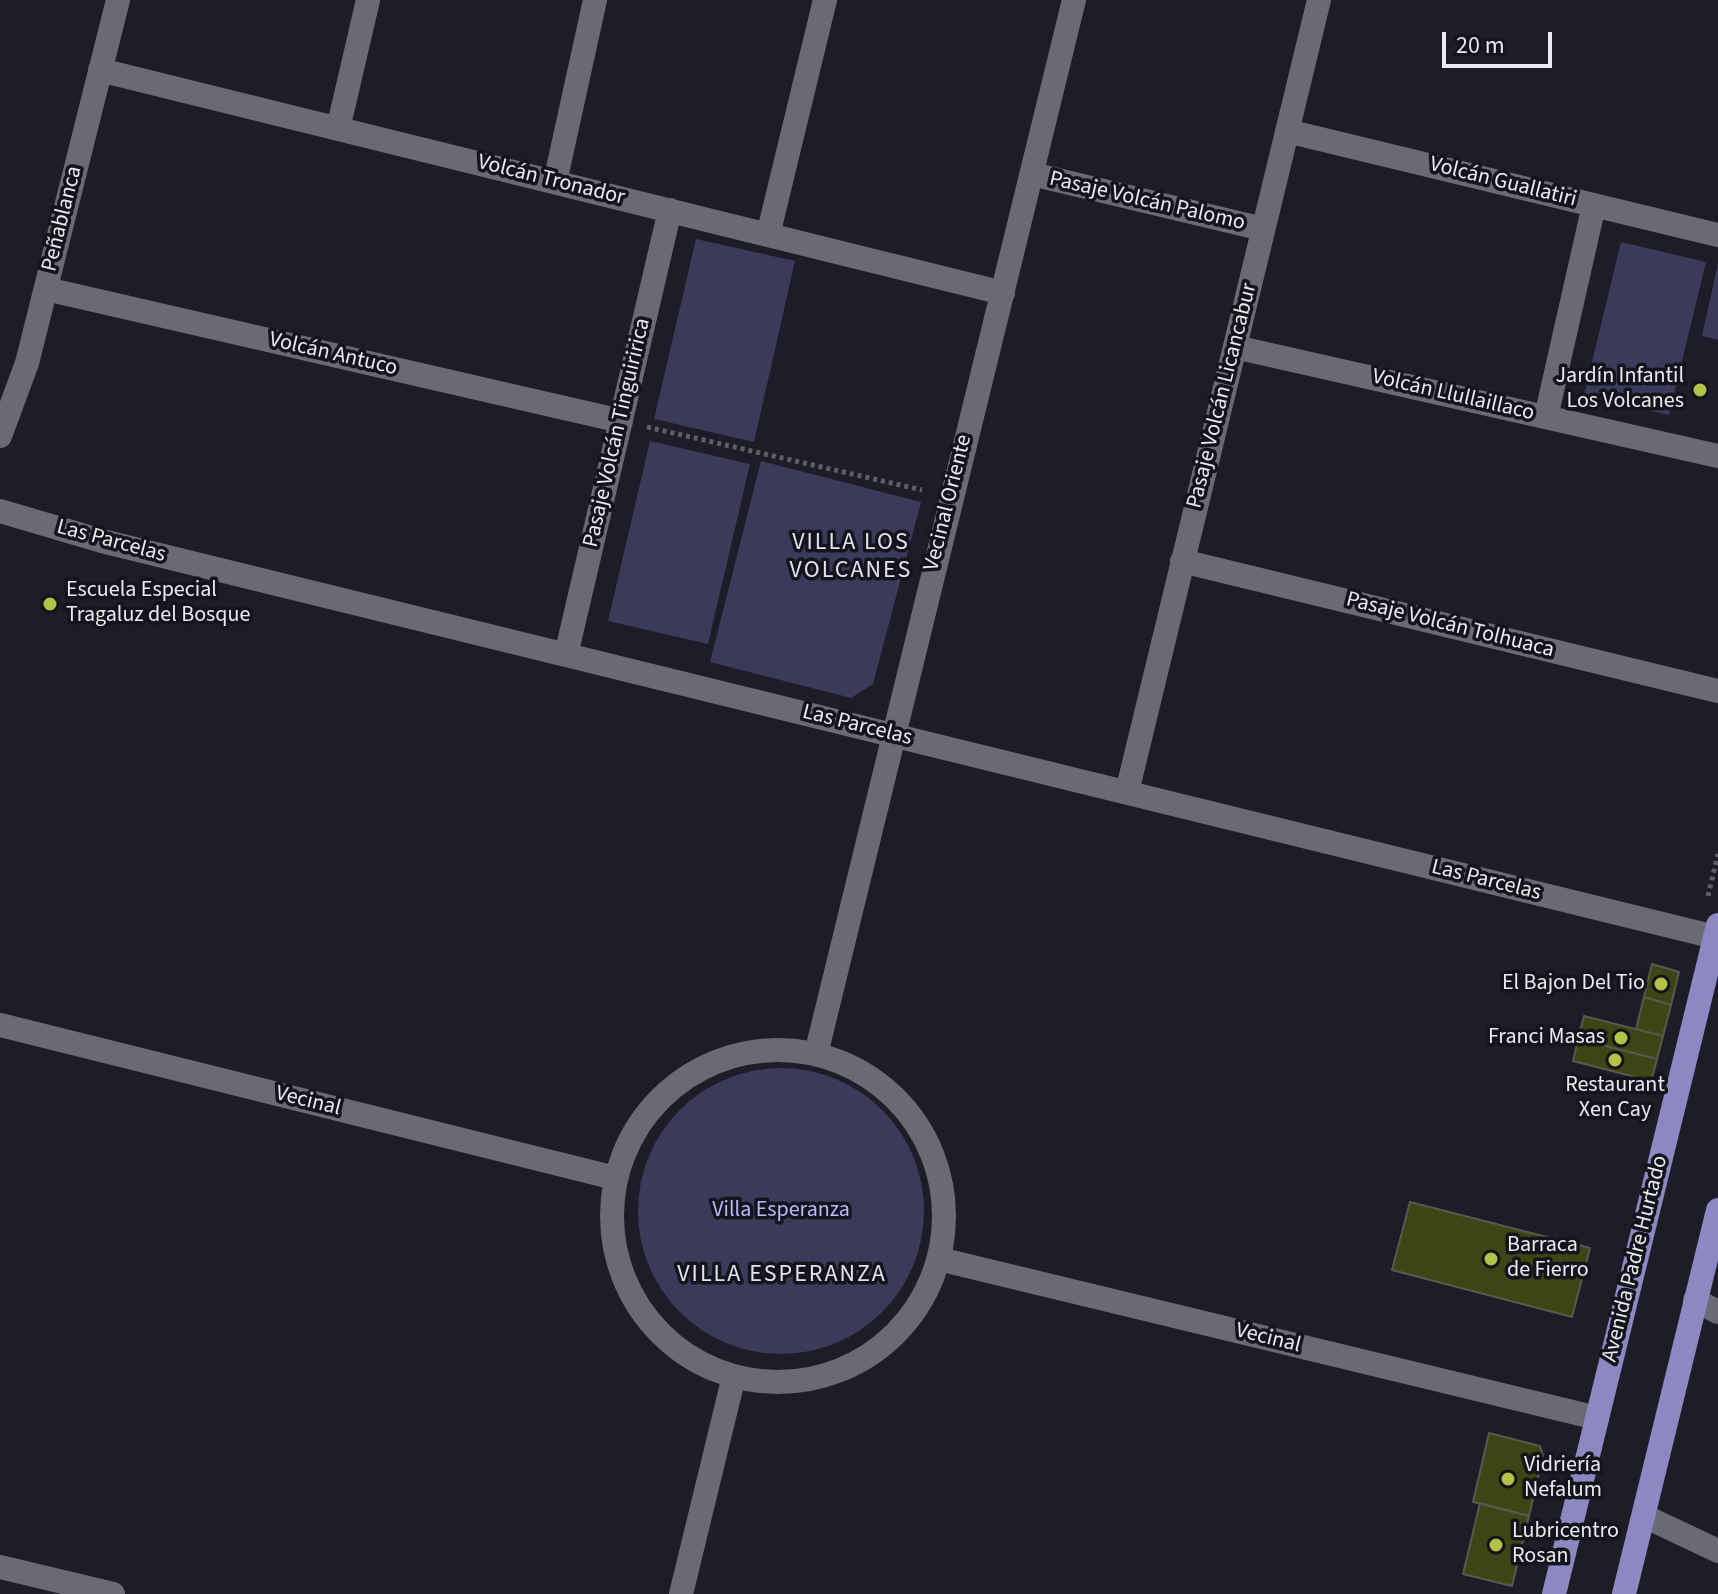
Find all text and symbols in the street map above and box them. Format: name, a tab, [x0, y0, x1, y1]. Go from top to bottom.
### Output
scale bar	[1446, 16, 1556, 66]
text: 20 m	[1456, 28, 1505, 63]
street label: Volcán Tronador	[475, 150, 627, 212]
street label: Volcán Guallatiri	[1427, 152, 1579, 214]
street label: Peñablanca	[37, 164, 89, 274]
street label: Pasaje Volcán Palomo	[1047, 167, 1247, 237]
street label: Pasaje Volcán Licancabur	[1182, 281, 1264, 511]
street label: Pasaje Volcán Tinguiririca	[579, 316, 657, 550]
street label: Volcán Antuco	[266, 327, 400, 383]
place label: Jardín Infantil Los Volcanes	[1556, 364, 1684, 416]
street label: Volcán Llullaillaco	[1369, 365, 1537, 427]
marker: Jardín Infantil Los Volcanes	[1691, 381, 1709, 399]
street label: Vecinal Oriente	[919, 432, 979, 574]
street label: Las Parcelas	[54, 515, 168, 569]
district label: VILLA LOS VOLCANES	[790, 530, 912, 586]
place label: Escuela Especial Tragaluz del Bosque	[66, 578, 250, 630]
street label: Pasaje Volcán Tolhuaca	[1343, 587, 1557, 665]
marker: Escuela Especial Tragaluz del Bosque	[41, 595, 59, 613]
street label: Las Parcelas	[800, 700, 914, 752]
street label: Las Parcelas	[1429, 855, 1543, 907]
place label: El Bajon Del Tio	[1502, 971, 1645, 997]
marker: El Bajon Del Tio	[1652, 975, 1670, 993]
place label: Franci Masas	[1488, 1025, 1605, 1051]
marker: Franci Masas	[1612, 1029, 1630, 1047]
marker: Restaurant Xen Cay	[1606, 1051, 1624, 1069]
place label: Restaurant Xen Cay	[1565, 1073, 1665, 1124]
street label: Vecinal	[273, 1081, 343, 1123]
street label: Avenida Padre Hurtado	[1598, 1153, 1674, 1365]
park label: Villa Esperanza	[712, 1198, 850, 1224]
place label: Barraca de Fierro	[1507, 1233, 1589, 1284]
marker: Barraca de Fierro	[1482, 1250, 1500, 1268]
district label: VILLA ESPERANZA	[677, 1262, 887, 1290]
street label: Vecinal	[1233, 1318, 1303, 1360]
place label: Vidriería Nefalum	[1524, 1453, 1602, 1504]
marker: Vidriería Nefalum	[1499, 1470, 1517, 1488]
place label: Lubricentro Rosan	[1512, 1519, 1619, 1570]
marker: Lubricentro Rosan	[1487, 1536, 1505, 1554]

